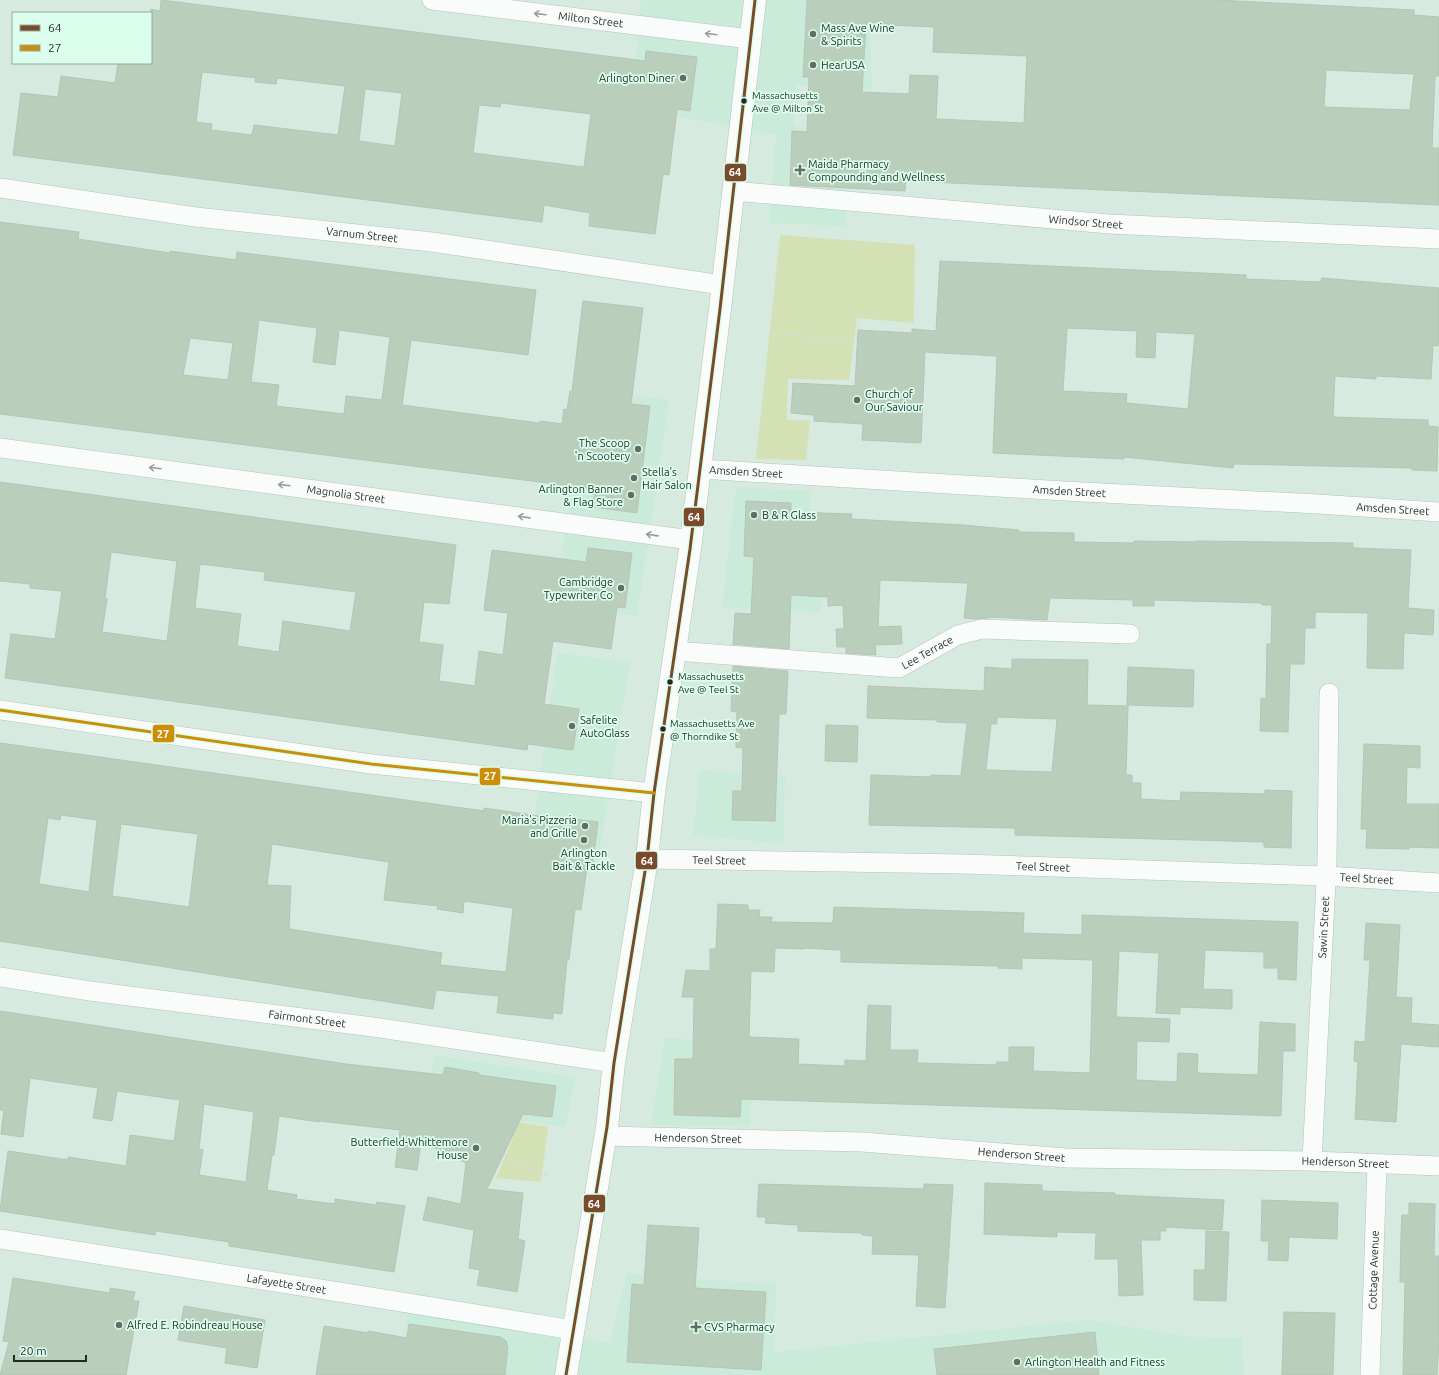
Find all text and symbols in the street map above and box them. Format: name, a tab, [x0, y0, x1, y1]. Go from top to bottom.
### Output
one-way arrow	[534, 10, 547, 17]
street label: Milton Street	[558, 10, 625, 29]
legend	[12, 12, 152, 64]
text: 64	[48, 21, 62, 34]
place label: Mass Ave Wine & Spirits	[821, 22, 895, 47]
marker: Mass Ave Wine & Spirits	[808, 29, 818, 39]
one-way arrow	[705, 31, 718, 38]
text: 27	[48, 41, 62, 54]
place label: HearUSA	[821, 59, 866, 71]
marker: HearUSA	[808, 60, 818, 70]
place label: Arlington Diner	[599, 72, 676, 84]
marker: Arlington Diner	[678, 73, 688, 83]
place label: Massachusetts Ave @ Milton St	[752, 90, 824, 114]
marker: Massachusetts Ave @ Milton St	[739, 96, 749, 106]
place label: Maida Pharmacy Compounding and Wellness	[808, 158, 945, 183]
line badge: 64	[724, 163, 747, 182]
marker: Maida Pharmacy Compounding and Wellness	[795, 165, 805, 175]
text: 64	[729, 166, 741, 178]
street label: Windsor Street	[1048, 213, 1124, 231]
street label: Varnum Street	[326, 225, 399, 244]
place label: Church of Our Saviour	[865, 388, 924, 413]
marker: Church of Our Saviour	[852, 395, 862, 405]
place label: The Scoop 'n Scootery	[575, 437, 631, 462]
marker: The Scoop 'n Scootery	[633, 444, 643, 454]
street label: Amsden Street	[709, 464, 784, 480]
one-way arrow	[149, 465, 162, 472]
place label: Stella's Hair Salon	[642, 466, 692, 491]
marker: Stella's Hair Salon	[629, 473, 639, 483]
one-way arrow	[278, 481, 291, 489]
street label: Magnolia Street	[306, 483, 386, 505]
place label: Arlington Banner & Flag Store	[539, 483, 624, 508]
street label: Amsden Street	[1032, 483, 1107, 499]
marker: Arlington Banner & Flag Store	[626, 490, 636, 500]
street label: Amsden Street	[1356, 501, 1431, 517]
line badge: 64	[683, 507, 705, 527]
place label: B & R Glass	[762, 509, 816, 521]
marker: B & R Glass	[749, 510, 759, 520]
text: 64	[688, 511, 700, 523]
one-way arrow	[518, 513, 531, 521]
one-way arrow	[646, 531, 659, 539]
place label: Cambridge Typewriter Co	[544, 576, 613, 601]
marker: Cambridge Typewriter Co	[616, 583, 626, 593]
street label: Lee Terrace	[899, 633, 955, 671]
place label: Massachusetts Ave @ Teel St	[678, 671, 744, 695]
marker: Massachusetts Ave @ Teel St	[665, 677, 675, 687]
place label: Safelite AutoGlass	[580, 714, 630, 739]
place label: Massachusetts Ave @ Thorndike St	[670, 718, 755, 742]
marker: Safelite AutoGlass	[567, 721, 577, 731]
line badge: 27	[152, 724, 175, 743]
marker: Massachusetts Ave @ Thorndike St	[658, 724, 668, 734]
text: 27	[157, 728, 169, 740]
line badge: 27	[479, 767, 501, 786]
text: 27	[484, 770, 496, 782]
place label: Maria's Pizzeria and Grille	[502, 814, 577, 839]
marker: Maria's Pizzeria and Grille	[580, 821, 590, 831]
marker: Arlington Bait & Tackle	[579, 835, 589, 845]
place label: Arlington Bait & Tackle	[553, 847, 615, 872]
line badge: 64	[635, 851, 658, 870]
street label: Teel Street	[692, 854, 747, 867]
text: 64	[641, 855, 653, 867]
street label: Teel Street	[1016, 860, 1071, 874]
street label: Teel Street	[1339, 871, 1395, 886]
street label: Sawin Street	[1316, 895, 1331, 959]
street label: Fairmont Street	[268, 1008, 347, 1030]
street label: Henderson Street	[654, 1131, 743, 1145]
place label: Butterfield-Whittemore House	[350, 1136, 468, 1161]
marker: Butterfield-Whittemore House	[471, 1143, 481, 1153]
street label: Henderson Street	[977, 1145, 1066, 1164]
street label: Henderson Street	[1301, 1155, 1390, 1170]
line badge: 64	[583, 1194, 606, 1213]
text: 64	[588, 1198, 600, 1210]
street label: Cottage Avenue	[1366, 1230, 1381, 1310]
street label: Lafayette Street	[246, 1272, 328, 1296]
place label: Alfred E. Robindreau House	[127, 1319, 263, 1331]
marker: Alfred E. Robindreau House	[114, 1320, 124, 1330]
place label: CVS Pharmacy	[704, 1321, 775, 1333]
marker: CVS Pharmacy	[691, 1322, 701, 1332]
scale bar	[14, 1337, 86, 1363]
text: 20 m	[20, 1344, 47, 1357]
place label: Arlington Health and Fitness	[1025, 1356, 1165, 1368]
marker: Arlington Health and Fitness	[1012, 1357, 1022, 1367]

